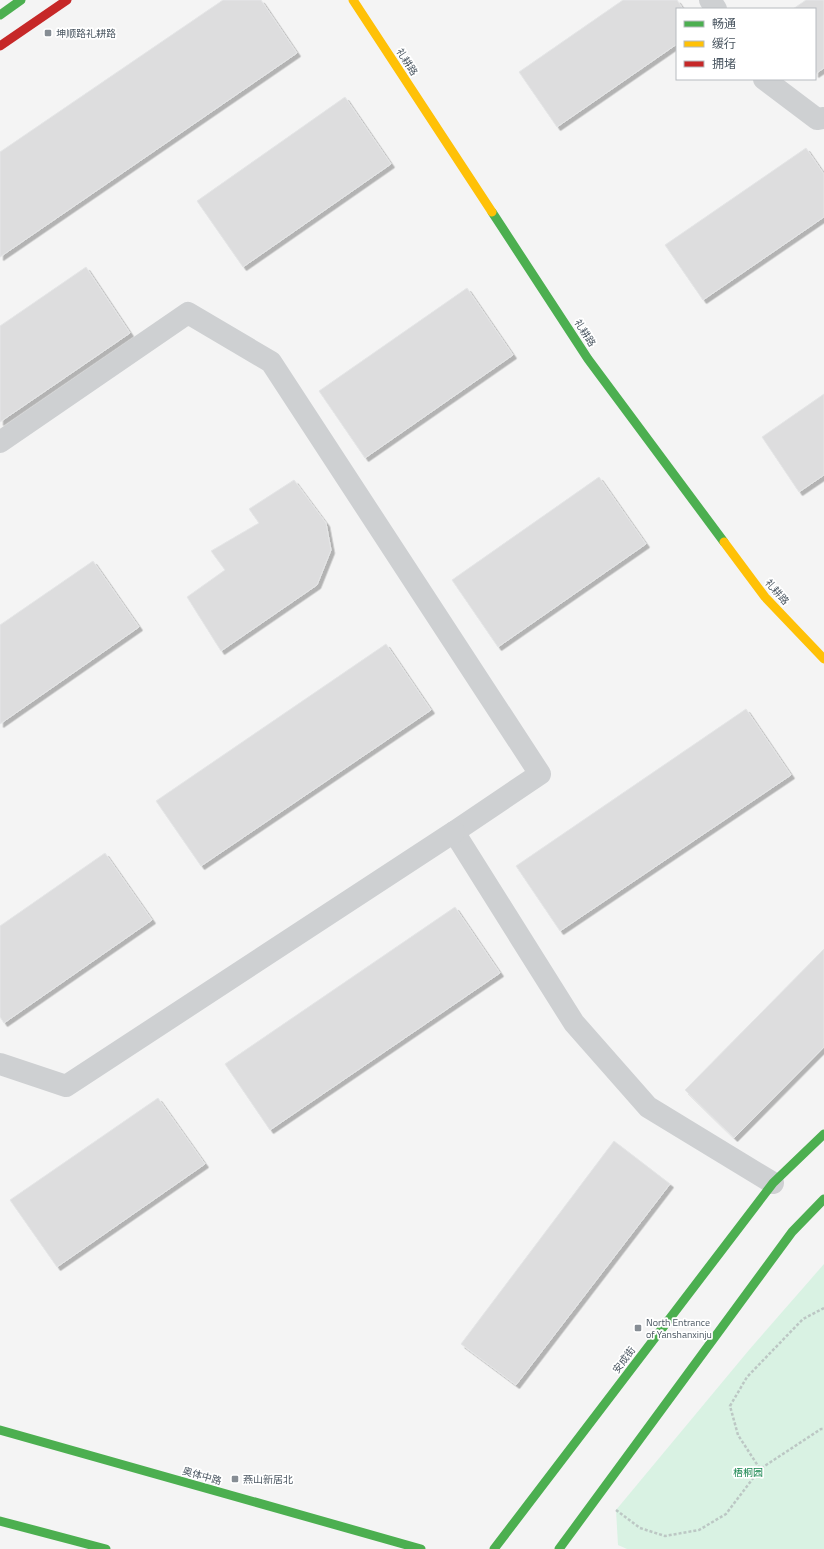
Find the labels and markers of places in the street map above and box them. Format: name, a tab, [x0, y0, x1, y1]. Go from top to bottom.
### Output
place label: 坤顺路礼耕路	[56, 26, 116, 41]
marker: 坤顺路礼耕路	[43, 28, 53, 38]
place label: North Entrance of Yanshanxinju	[646, 1315, 712, 1342]
marker: North Entrance of Yanshanxinju	[633, 1323, 643, 1333]
place label: 燕山新居北	[243, 1472, 293, 1487]
marker: 燕山新居北	[230, 1474, 240, 1484]

